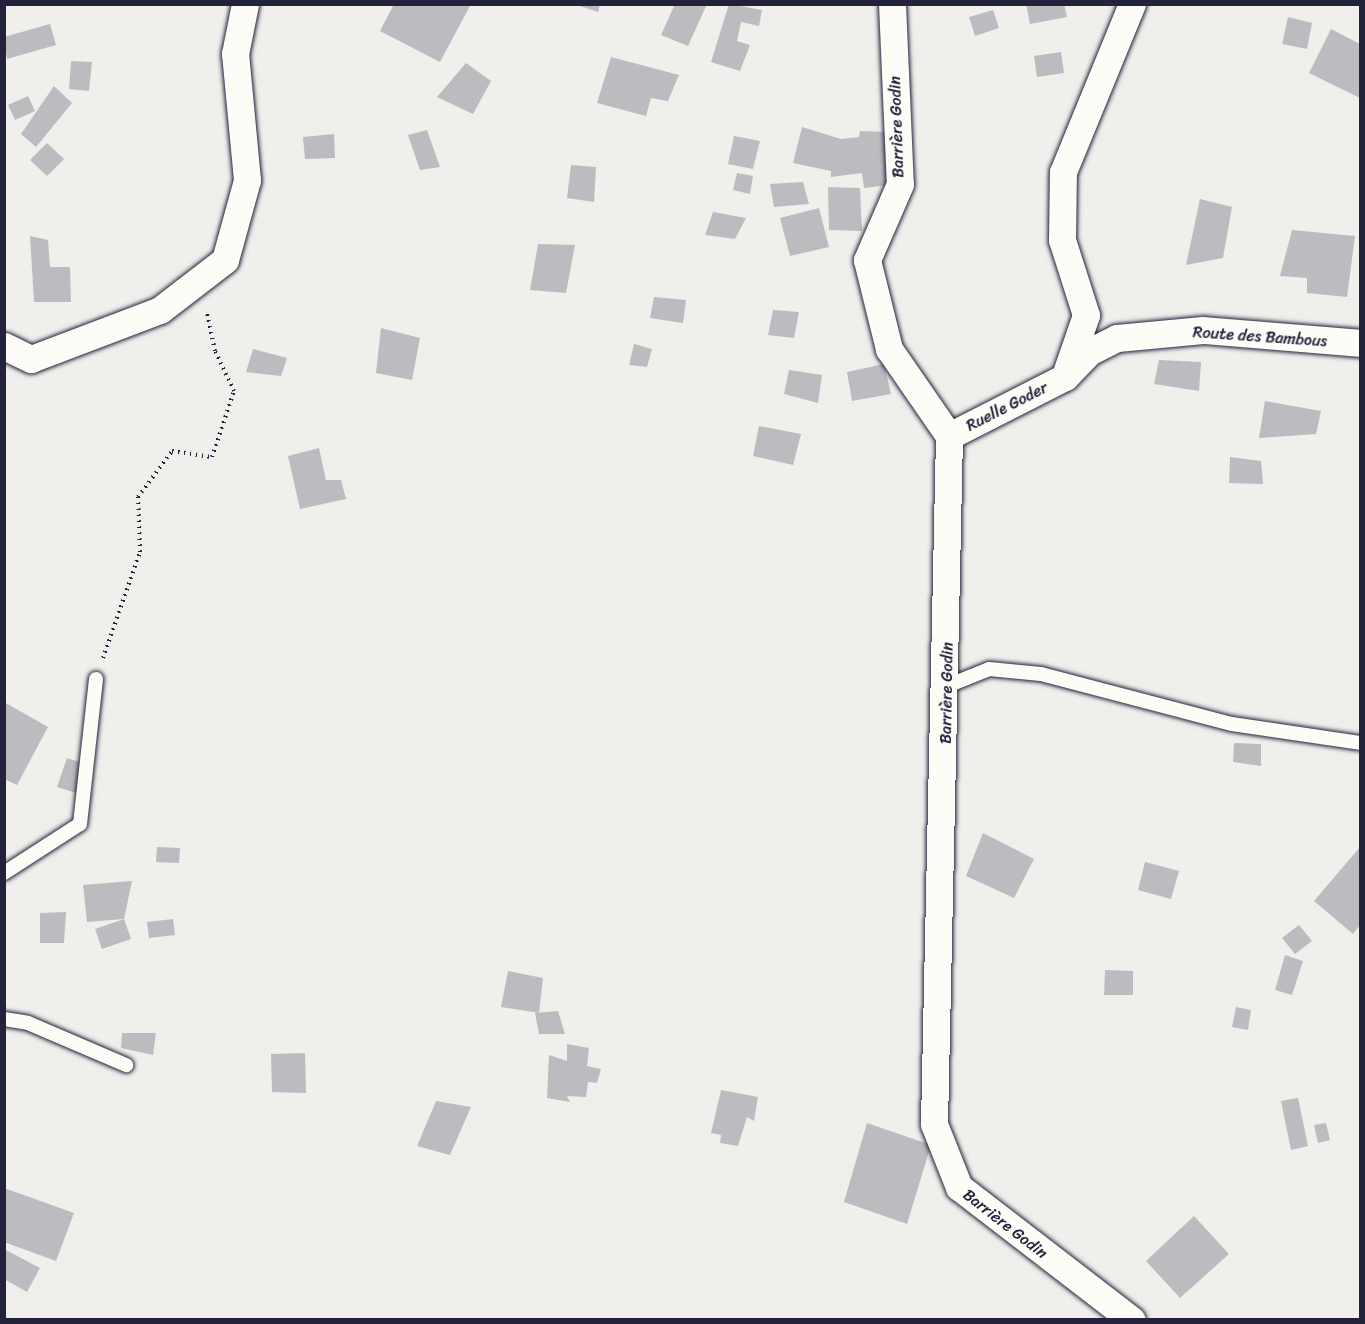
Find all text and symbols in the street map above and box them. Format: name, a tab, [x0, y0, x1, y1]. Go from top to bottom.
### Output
street label: Barrière Godin	[886, 76, 908, 178]
street label: Route des Bambous	[1192, 323, 1328, 351]
street label: Ruelle Goder	[963, 378, 1051, 436]
street label: Barrière Godin	[937, 642, 957, 744]
street label: Barrière Godin	[959, 1185, 1051, 1263]

